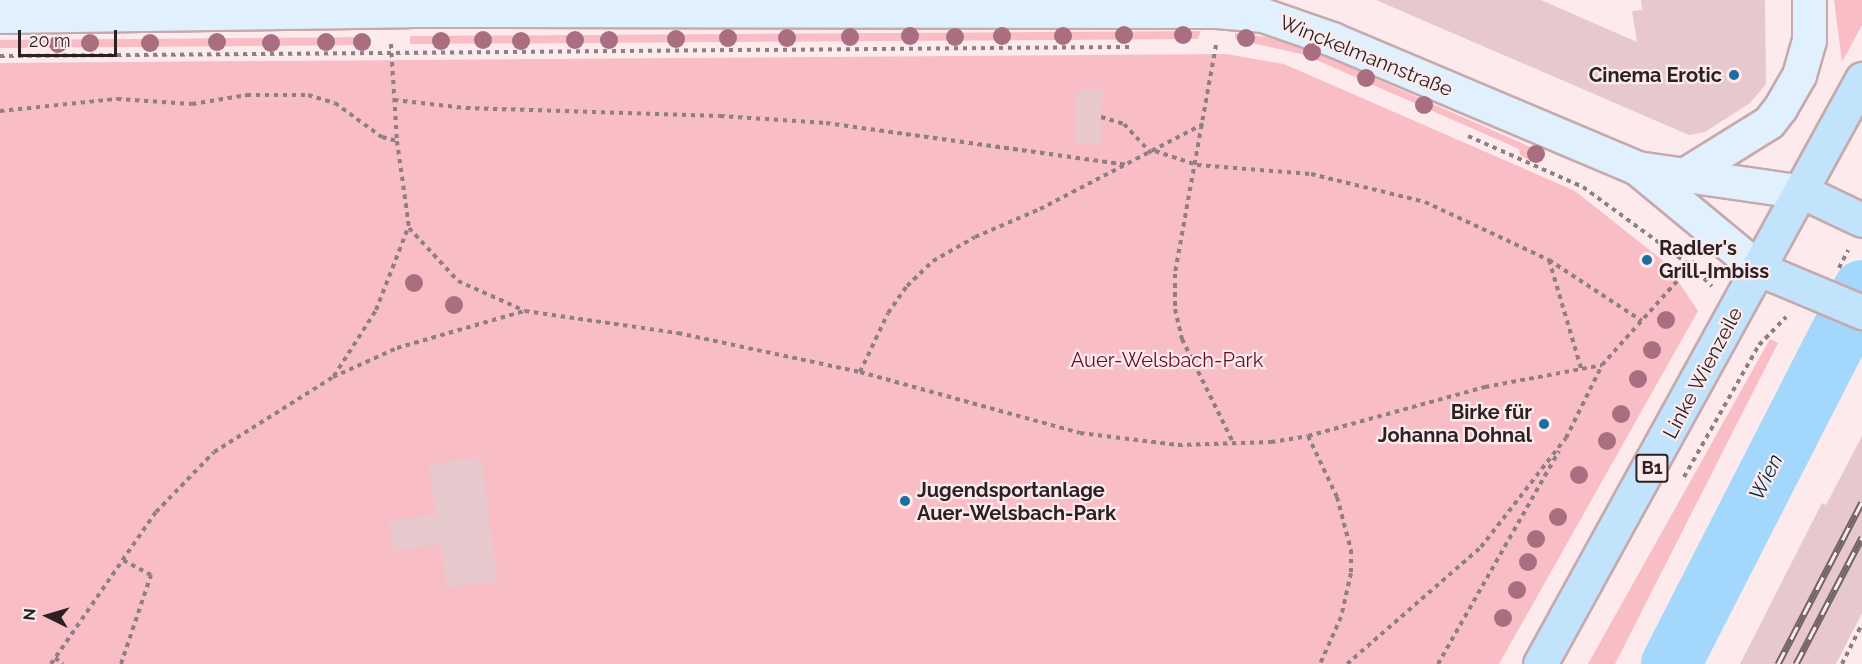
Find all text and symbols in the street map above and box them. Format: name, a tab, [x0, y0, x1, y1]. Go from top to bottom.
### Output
street label: Winckelmannstraße	[1276, 10, 1456, 102]
scale bar	[21, 18, 120, 56]
text: 20 m	[29, 30, 71, 51]
place label: Cinema Erotic	[1589, 63, 1722, 87]
marker: Cinema Erotic	[1727, 68, 1741, 82]
place label: Radler's Grill-Imbiss	[1659, 237, 1769, 284]
marker: Radler's Grill-Imbiss	[1640, 253, 1654, 267]
street label: Linke Wienzeile	[1658, 303, 1748, 443]
park label: Auer-Welsbach-Park	[1071, 348, 1263, 372]
place label: Birke für Johanna Dohnal	[1378, 400, 1532, 447]
marker: Birke für Johanna Dohnal	[1537, 417, 1551, 431]
water label: Wien	[1744, 450, 1788, 504]
road number: B1	[1634, 453, 1670, 483]
place label: Jugendsportanlage Auer-Welsbach-Park	[917, 478, 1116, 525]
marker: Jugendsportanlage Auer-Welsbach-Park	[898, 494, 912, 508]
north arrow	[18, 586, 78, 646]
text: N	[20, 607, 40, 621]

